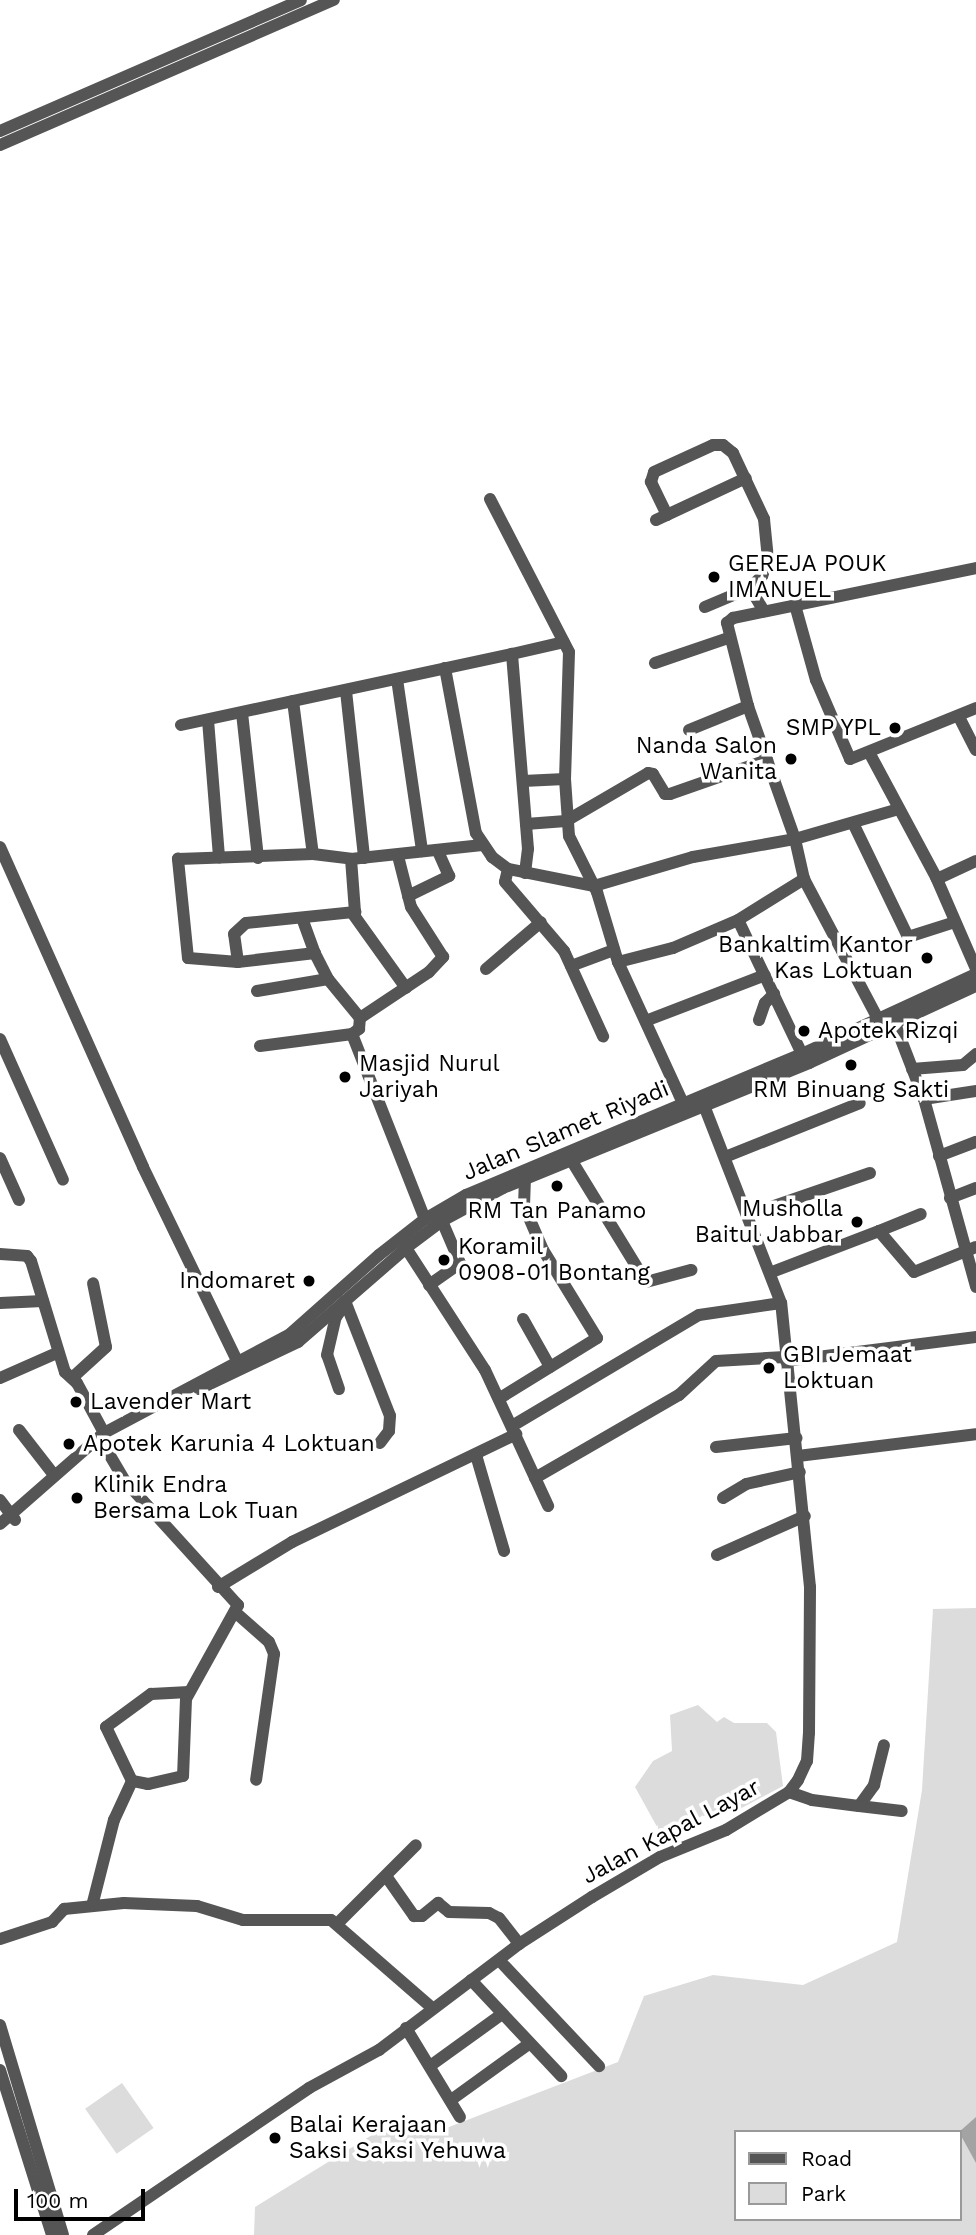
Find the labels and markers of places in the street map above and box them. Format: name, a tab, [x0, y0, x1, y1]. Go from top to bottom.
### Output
place label: GEREJA POUK IMANUEL	[728, 550, 887, 604]
marker: GEREJA POUK IMANUEL	[706, 569, 722, 585]
place label: SMP YPL	[784, 714, 881, 742]
marker: SMP YPL	[887, 720, 903, 736]
place label: Nanda Salon Wanita	[635, 732, 777, 786]
marker: Nanda Salon Wanita	[783, 751, 799, 767]
place label: Bankaltim Kantor Kas Loktuan	[718, 931, 913, 985]
marker: Bankaltim Kantor Kas Loktuan	[919, 950, 935, 966]
place label: Apotek Rizqi	[818, 1017, 959, 1045]
marker: Apotek Rizqi	[796, 1023, 812, 1039]
place label: Masjid Nurul Jariyah	[359, 1050, 500, 1104]
marker: RM Binuang Sakti	[843, 1057, 859, 1073]
marker: Masjid Nurul Jariyah	[337, 1069, 353, 1085]
place label: RM Binuang Sakti	[753, 1076, 949, 1104]
marker: RM Tan Panamo	[549, 1178, 565, 1194]
place label: Musholla Baitul Jabbar	[693, 1195, 843, 1249]
place label: RM Tan Panamo	[467, 1197, 647, 1225]
marker: Musholla Baitul Jabbar	[849, 1214, 865, 1230]
place label: Koramil 0908-01 Bontang	[458, 1233, 650, 1287]
marker: Koramil 0908-01 Bontang	[436, 1252, 452, 1268]
place label: Indomaret	[179, 1267, 295, 1295]
marker: Indomaret	[301, 1273, 317, 1289]
place label: GBI Jemaat Loktuan	[783, 1341, 913, 1395]
marker: GBI Jemaat Loktuan	[761, 1360, 777, 1376]
place label: Lavender Mart	[90, 1388, 252, 1416]
marker: Lavender Mart	[68, 1394, 84, 1410]
place label: Apotek Karunia 4 Loktuan	[83, 1430, 376, 1458]
marker: Apotek Karunia 4 Loktuan	[61, 1436, 77, 1452]
place label: Klinik Endra Bersama Lok Tuan	[93, 1471, 300, 1525]
marker: Klinik Endra Bersama Lok Tuan	[67, 1488, 87, 1508]
place label: Balai Kerajaan Saksi Saksi Yehuwa	[289, 2111, 507, 2165]
marker: Balai Kerajaan Saksi Saksi Yehuwa	[267, 2130, 283, 2146]

